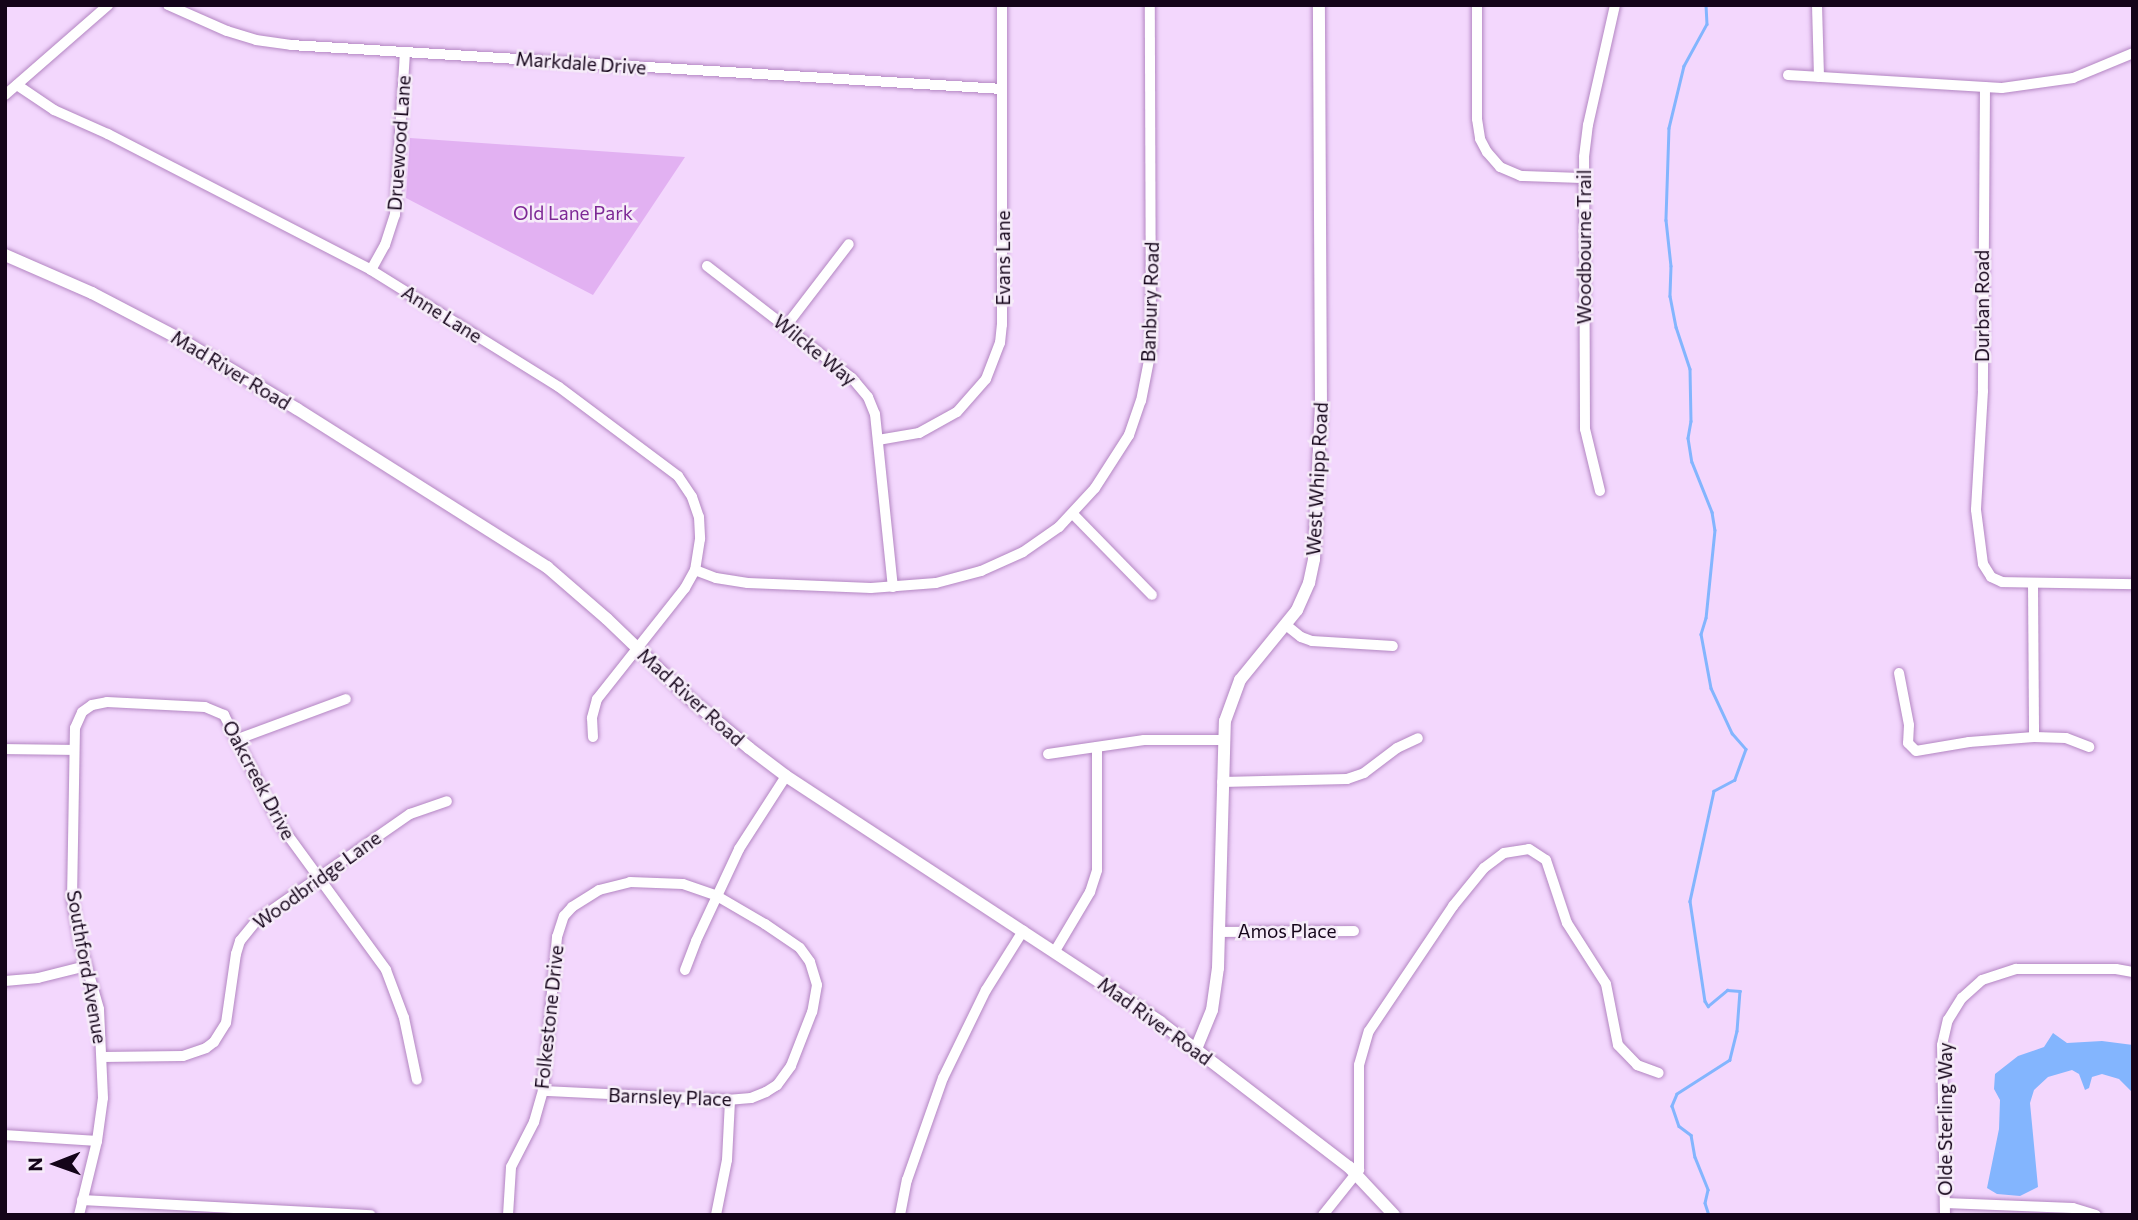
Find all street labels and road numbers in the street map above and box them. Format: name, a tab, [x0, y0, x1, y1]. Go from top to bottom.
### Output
street label: Markdale Drive	[515, 47, 647, 79]
street label: Druewood Lane	[383, 74, 415, 212]
street label: Woodbourne Trail	[1573, 170, 1595, 324]
street label: Evans Lane	[992, 210, 1014, 306]
street label: Banbury Road	[1137, 241, 1163, 363]
street label: Durban Road	[1971, 250, 1993, 362]
street label: Anne Lane	[398, 280, 486, 348]
street label: Wilcke Way	[769, 310, 861, 390]
street label: Mad River Road	[167, 325, 295, 415]
street label: West Whipp Road	[1302, 402, 1332, 556]
street label: Mad River Road	[633, 643, 749, 751]
street label: Oakcreek Drive	[218, 716, 300, 844]
street label: Woodbridge Lane	[249, 826, 385, 934]
street label: Southford Avenue	[62, 889, 112, 1045]
street label: Amos Place	[1237, 920, 1337, 942]
street label: Folkestone Drive	[530, 944, 568, 1090]
street label: Mad River Road	[1094, 972, 1216, 1070]
street label: Olde Sterling Way	[1934, 1042, 1956, 1196]
street label: Barnsley Place	[608, 1083, 732, 1111]

